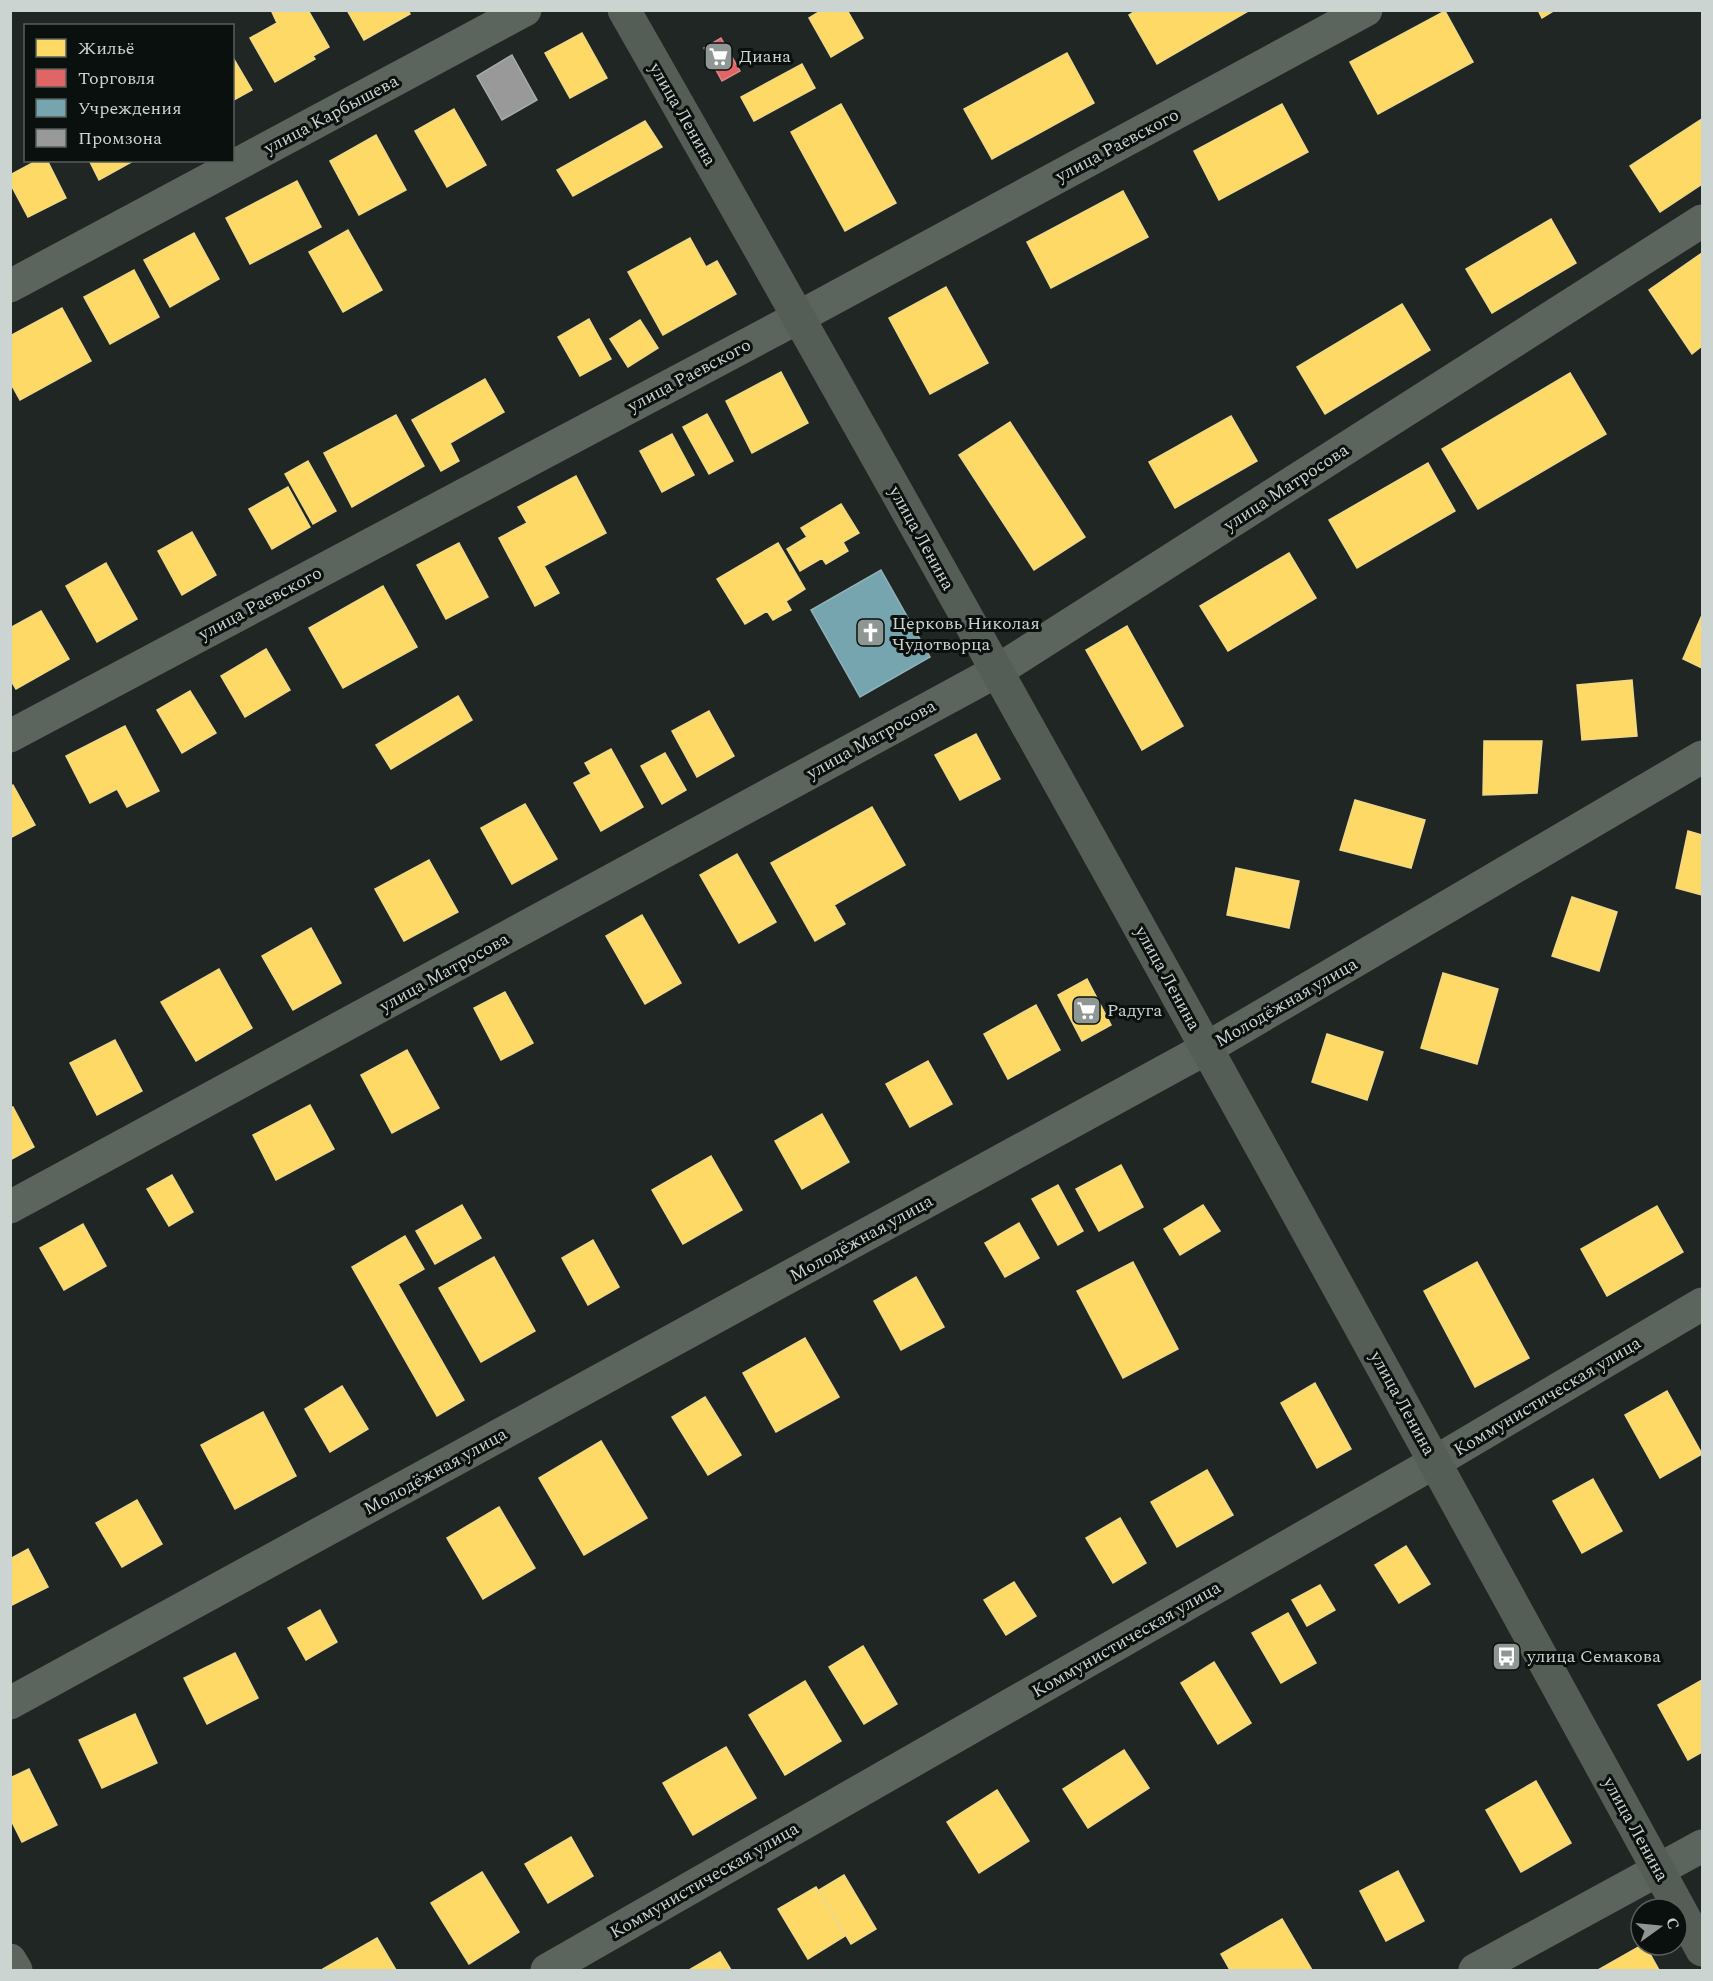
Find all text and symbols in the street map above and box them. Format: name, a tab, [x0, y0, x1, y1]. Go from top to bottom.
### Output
legend	[24, 24, 234, 162]
text: Жильё	[78, 35, 134, 62]
supermarket icon: Диана	[702, 40, 734, 72]
place label: Диана	[739, 43, 791, 70]
street label: улица Ленина	[641, 57, 723, 171]
text: Торговля	[78, 65, 155, 92]
street label: улица Карбышева	[258, 67, 404, 162]
text: Учреждения	[78, 95, 182, 122]
street label: улица Раевского	[1050, 101, 1184, 190]
text: Промзона	[78, 125, 162, 152]
street label: улица Раевского	[622, 331, 756, 420]
street label: улица Матросова	[1217, 437, 1354, 539]
street label: улица Ленина	[881, 480, 961, 596]
street label: улица Раевского	[193, 559, 327, 648]
place label: Церковь Николая Чудотворца	[892, 610, 1040, 658]
church icon: Церковь Николая Чудотворца	[855, 617, 887, 649]
street label: улица Матросова	[801, 692, 941, 787]
street label: улица Ленина	[1127, 920, 1207, 1036]
street label: улица Матросова	[374, 925, 514, 1020]
street label: Молодёжная улица	[1210, 950, 1363, 1054]
supermarket icon: Радуга	[1070, 994, 1102, 1026]
place label: Радуга	[1107, 997, 1162, 1024]
street label: Молодёжная улица	[784, 1188, 938, 1289]
street label: Коммунистическая улица	[1448, 1330, 1646, 1463]
street label: улица Ленина	[1362, 1345, 1442, 1461]
street label: Молодёжная улица	[358, 1421, 512, 1522]
street label: Коммунистическая улица	[1027, 1574, 1226, 1705]
bus stop icon: улица Семакова	[1490, 1640, 1522, 1672]
place label: улица Семакова	[1526, 1643, 1661, 1670]
street label: улица Ленина	[1595, 1771, 1675, 1887]
street label: Коммунистическая улица	[605, 1815, 804, 1946]
north arrow	[1629, 1897, 1689, 1957]
text: С	[1659, 1915, 1686, 1932]

